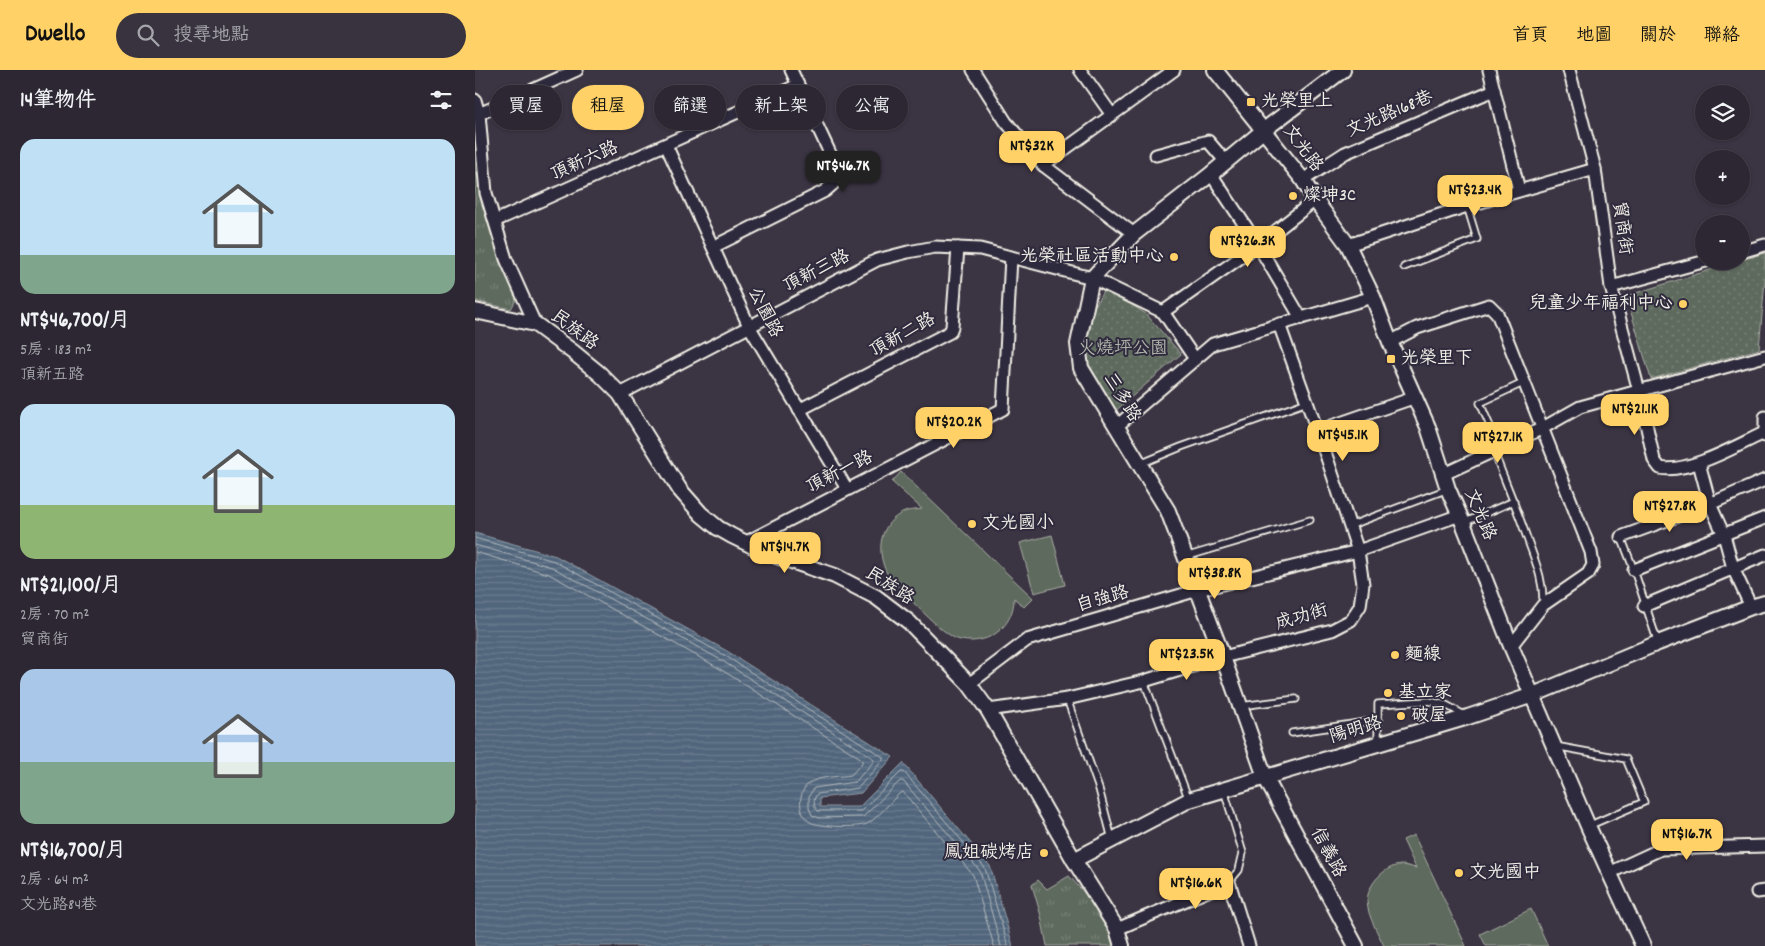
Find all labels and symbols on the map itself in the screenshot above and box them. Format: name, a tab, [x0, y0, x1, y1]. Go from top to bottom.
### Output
street label: 文光路168巷	[1343, 86, 1437, 144]
place label: 光榮里上	[1261, 90, 1333, 115]
marker: 光榮里上	[1245, 96, 1257, 108]
street label: 文光路	[1276, 120, 1328, 178]
pin: NT$32K	[991, 131, 1073, 173]
street label: 頂新六路	[547, 136, 623, 188]
pin: NT$46.7K	[791, 150, 895, 193]
pin: NT$23.4K	[1423, 174, 1527, 217]
place label: 燦坤3C	[1303, 184, 1356, 209]
marker: 燦坤3C	[1287, 190, 1299, 202]
street label: 貿商街	[1605, 200, 1637, 256]
pin: NT$26.3K	[1196, 226, 1300, 268]
street label: 頂新三路	[779, 245, 855, 299]
place label: 光榮社區活動中心	[1020, 245, 1164, 270]
marker: 光榮社區活動中心	[1168, 251, 1180, 263]
street label: 公園路	[741, 283, 787, 343]
place label: 兒童少年福利中心	[1529, 292, 1673, 317]
marker: 兒童少年福利中心	[1677, 298, 1689, 310]
street label: 民族路	[545, 305, 603, 357]
street label: 頂新二路	[865, 308, 941, 364]
park label: 火燒坪公園	[1078, 337, 1168, 362]
place label: 光榮里下	[1401, 347, 1473, 372]
marker: 光榮里下	[1385, 353, 1397, 365]
street label: 三多路	[1096, 368, 1146, 428]
pin: NT$21.1K	[1583, 394, 1687, 436]
pin: NT$20.2K	[902, 406, 1006, 449]
pin: NT$45.1K	[1291, 420, 1395, 462]
pin: NT$27.1K	[1446, 422, 1550, 464]
street label: 頂新一路	[802, 446, 878, 500]
street label: 文光路	[1457, 485, 1501, 545]
pin: NT$27.8K	[1618, 490, 1722, 533]
place label: 文光國小	[982, 512, 1054, 537]
marker: 文光國小	[966, 518, 978, 530]
pin: NT$14.7K	[733, 532, 837, 574]
pin: NT$38.8K	[1163, 558, 1267, 600]
street label: 民族路	[860, 562, 918, 612]
street label: 自強路	[1074, 581, 1132, 619]
street label: 成功街	[1273, 599, 1331, 637]
pin: NT$23.5K	[1135, 638, 1239, 681]
place label: 麵線	[1405, 643, 1441, 668]
marker: 麵線	[1389, 649, 1401, 661]
place label: 基立家	[1398, 681, 1452, 706]
marker: 基立家	[1382, 687, 1394, 699]
place label: 破屋	[1411, 704, 1447, 729]
marker: 破屋	[1395, 710, 1407, 722]
street label: 陽明路	[1327, 711, 1385, 751]
pin: NT$16.7K	[1635, 818, 1739, 861]
street label: 信義路	[1303, 823, 1351, 883]
place label: 鳳姐碳烤店	[944, 841, 1034, 866]
marker: 鳳姐碳烤店	[1038, 847, 1050, 859]
place label: 文光國中	[1469, 861, 1541, 886]
marker: 文光國中	[1453, 867, 1465, 879]
pin: NT$16.6K	[1144, 868, 1248, 910]

